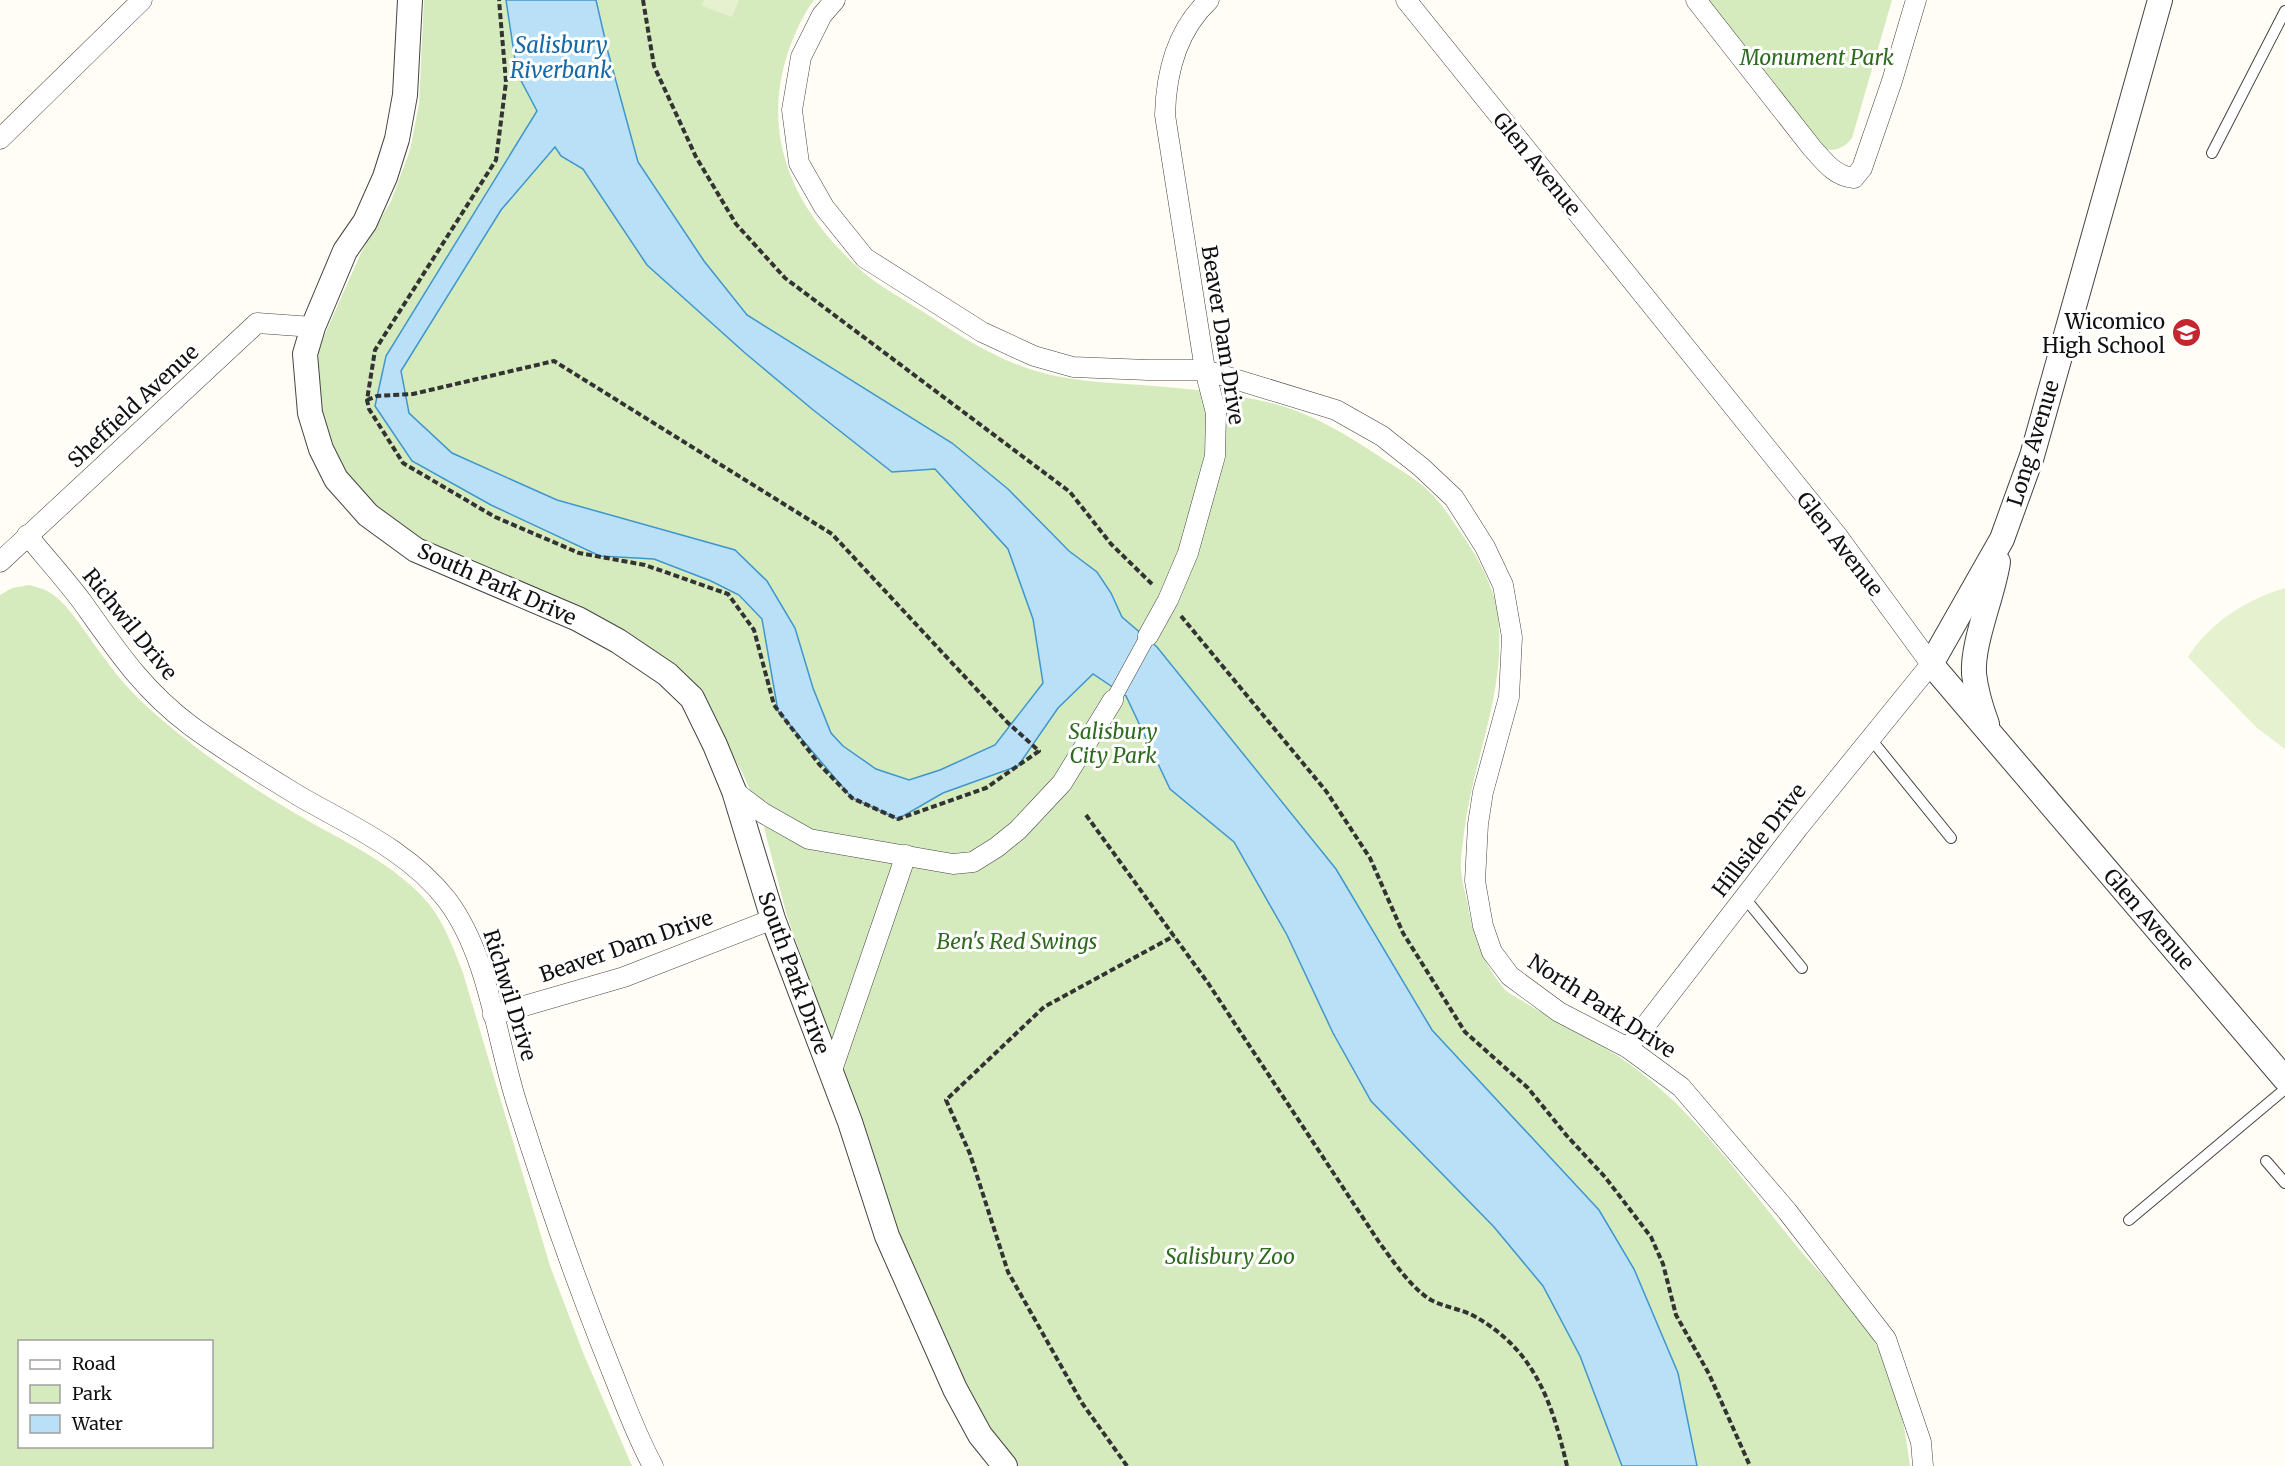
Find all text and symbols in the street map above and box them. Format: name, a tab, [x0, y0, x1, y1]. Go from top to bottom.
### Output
water label: Salisbury Riverbank	[510, 31, 612, 84]
park label: Monument Park	[1739, 44, 1895, 71]
street label: Glen Avenue	[1487, 107, 1587, 221]
street label: Beaver Dam Drive	[1196, 243, 1251, 427]
place label: Wicomico High School	[2042, 308, 2165, 359]
school or university icon: Wicomico High School	[2170, 317, 2202, 349]
street label: Sheffield Avenue	[62, 338, 204, 474]
street label: Long Avenue	[2001, 377, 2065, 509]
street label: Glen Avenue	[1791, 486, 1889, 602]
street label: South Park Drive	[413, 537, 581, 631]
street label: Richwil Drive	[77, 563, 183, 685]
park label: Salisbury City Park	[1069, 718, 1157, 769]
street label: Hillside Drive	[1706, 778, 1812, 902]
street label: Glen Avenue	[2098, 863, 2200, 975]
street label: South Park Drive	[752, 888, 836, 1058]
street label: Beaver Dam Drive	[536, 904, 716, 988]
street label: Richwil Drive	[477, 926, 543, 1064]
park label: Ben's Red Swings	[937, 928, 1098, 955]
street label: North Park Drive	[1523, 948, 1681, 1064]
park label: Salisbury Zoo	[1165, 1243, 1295, 1270]
legend	[18, 1340, 213, 1448]
text: Road	[72, 1352, 116, 1375]
text: Park	[72, 1382, 113, 1405]
text: Water	[71, 1412, 123, 1435]

